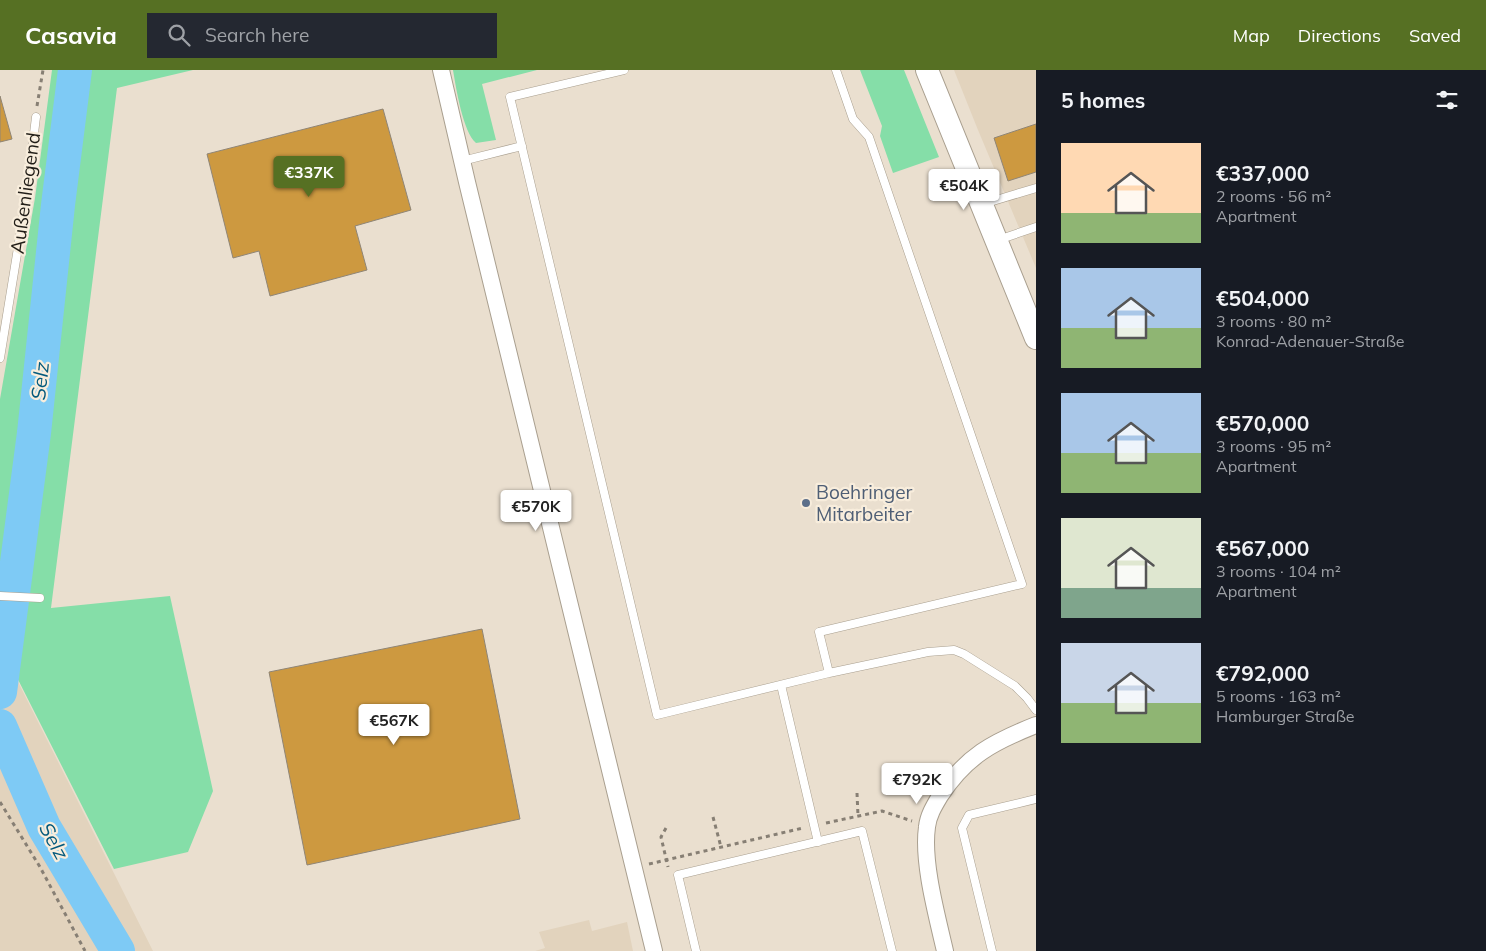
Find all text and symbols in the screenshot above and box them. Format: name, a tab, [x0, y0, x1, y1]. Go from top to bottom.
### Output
search box	[147, 13, 497, 58]
text: Casavia	[25, 20, 117, 50]
icon: search	[165, 21, 193, 49]
text: Search here	[205, 23, 309, 47]
text: Map	[1233, 24, 1270, 47]
text: Directions	[1298, 24, 1381, 47]
text: Saved	[1409, 24, 1461, 47]
icon: filters	[1433, 86, 1461, 114]
text: 5 homes	[1061, 87, 1145, 113]
street label: Außenliegend	[5, 131, 45, 255]
pin: €337K	[274, 156, 344, 198]
text: €337,000	[1216, 160, 1309, 186]
text: €337K	[284, 162, 334, 182]
icon: home	[1101, 163, 1161, 223]
pin: €504K	[929, 168, 999, 211]
text: €504K	[939, 175, 989, 195]
text: 2 rooms · 56 m²	[1216, 186, 1331, 206]
text: Apartment	[1216, 206, 1297, 226]
text: €504,000	[1216, 285, 1309, 311]
icon: home	[1101, 288, 1161, 348]
text: 3 rooms · 80 m²	[1216, 311, 1331, 331]
text: Konrad-Adenauer-Straße	[1216, 331, 1405, 351]
water label: Selz	[25, 360, 54, 401]
text: €570,000	[1216, 410, 1309, 436]
icon: home	[1101, 413, 1161, 473]
text: 3 rooms · 95 m²	[1216, 436, 1331, 456]
text: Apartment	[1216, 456, 1297, 476]
place label: Boehringer Mitarbeiter	[816, 480, 913, 526]
pin: €570K	[501, 490, 571, 532]
text: €570K	[511, 496, 561, 516]
marker: Boehringer Mitarbeiter	[800, 497, 812, 509]
text: €567,000	[1216, 535, 1309, 561]
icon: home	[1101, 538, 1161, 598]
text: 3 rooms · 104 m²	[1216, 561, 1341, 581]
text: Apartment	[1216, 581, 1297, 601]
text: €792,000	[1216, 660, 1309, 686]
icon: home	[1101, 663, 1161, 723]
text: 5 rooms · 163 m²	[1216, 686, 1341, 706]
pin: €567K	[359, 704, 429, 746]
text: Hamburger Straße	[1216, 706, 1355, 726]
text: €567K	[369, 710, 419, 730]
pin: €792K	[882, 762, 952, 805]
text: €792K	[892, 769, 942, 789]
water label: Selz	[34, 818, 75, 864]

